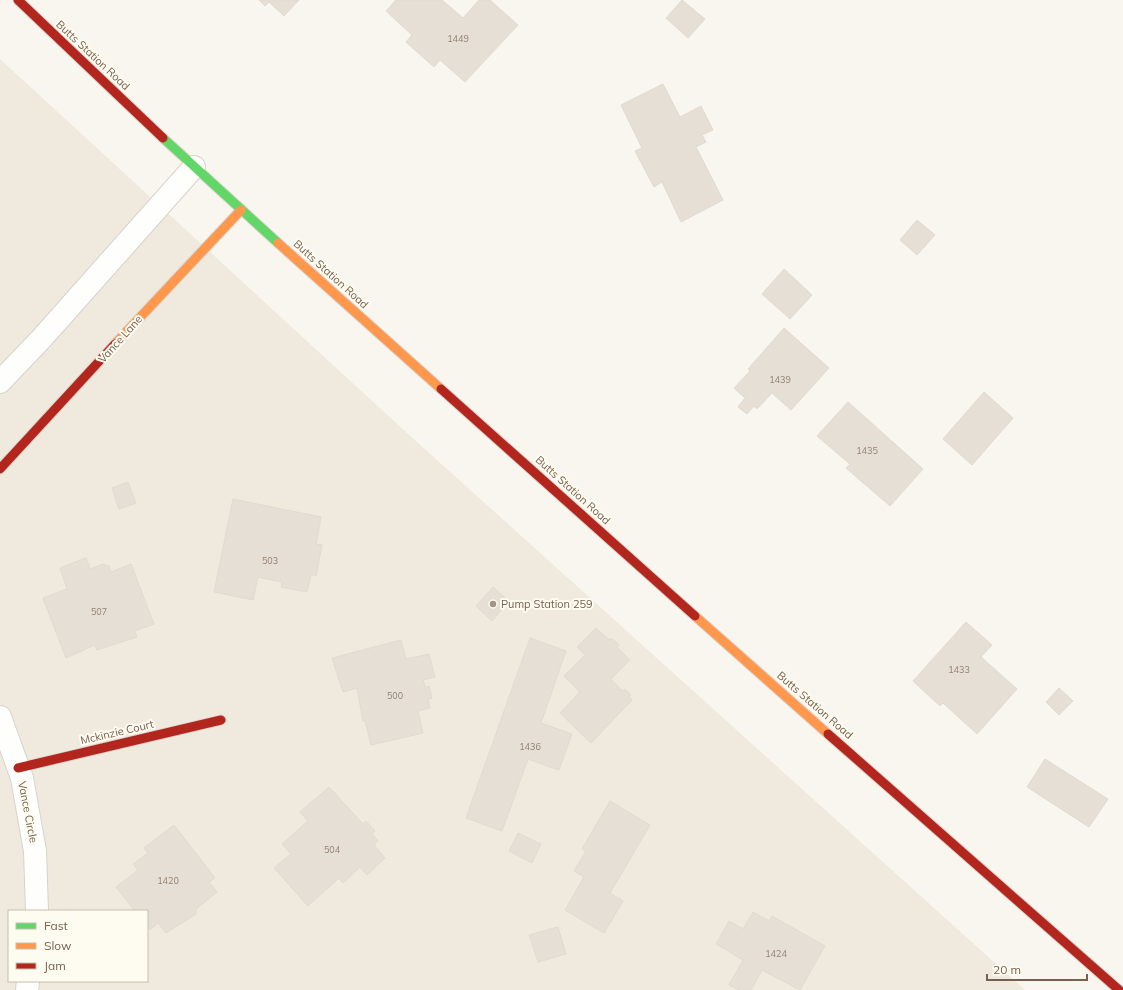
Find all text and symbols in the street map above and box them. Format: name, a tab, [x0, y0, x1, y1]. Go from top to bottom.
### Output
street label: Butts Station Road	[53, 17, 133, 93]
house number: 1449	[447, 33, 469, 44]
street label: Butts Station Road	[291, 237, 371, 311]
street label: Vance Lane	[95, 312, 145, 366]
house number: 1439	[769, 374, 791, 385]
house number: 1435	[856, 445, 878, 456]
street label: Butts Station Road	[533, 453, 613, 527]
house number: 503	[262, 555, 278, 566]
place label: Pump Station 259	[501, 597, 593, 611]
marker: Pump Station 259	[488, 599, 498, 609]
house number: 507	[91, 606, 107, 617]
house number: 1433	[948, 664, 970, 675]
street label: Butts Station Road	[774, 668, 856, 742]
house number: 500	[387, 690, 403, 701]
street label: Mckinzie Court	[79, 717, 155, 747]
house number: 1436	[519, 741, 541, 752]
street label: Vance Circle	[15, 780, 41, 844]
house number: 504	[324, 844, 341, 855]
house number: 1420	[157, 875, 179, 886]
legend	[8, 910, 148, 982]
text: Fast	[44, 918, 68, 933]
text: Slow	[44, 938, 72, 953]
house number: 1424	[765, 948, 787, 959]
scale bar	[987, 956, 1087, 982]
text: Jam	[44, 958, 66, 973]
text: 20 m	[993, 962, 1021, 977]

